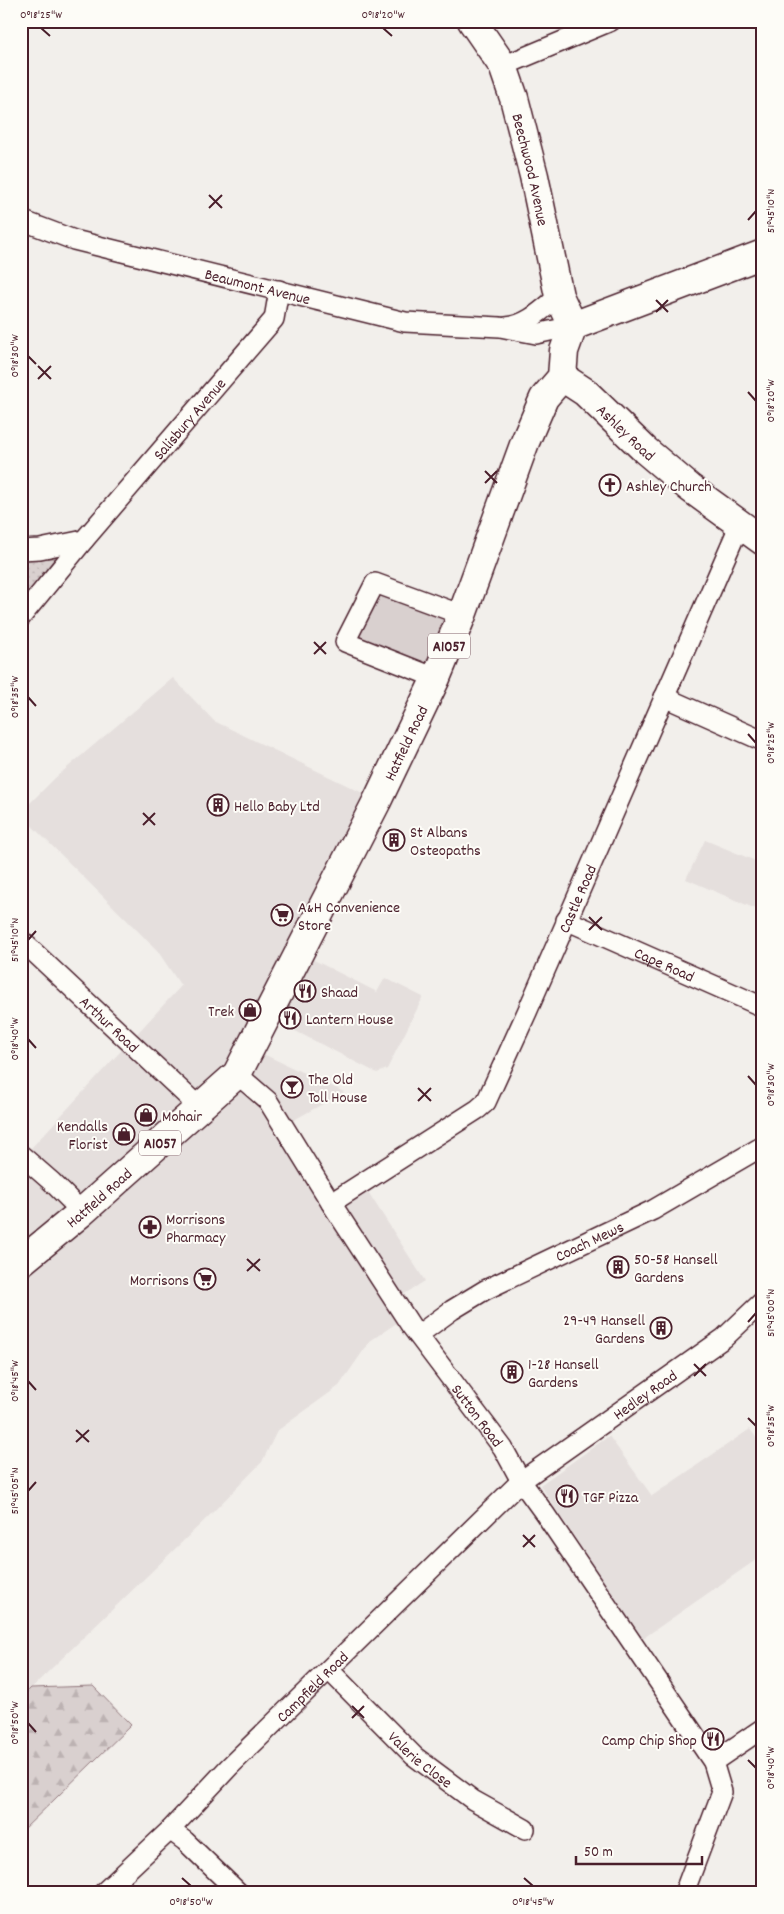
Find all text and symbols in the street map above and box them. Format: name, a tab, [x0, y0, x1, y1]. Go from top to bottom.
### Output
text: 0°18'25"W	[20, 7, 62, 24]
text: 0°18'20"W	[361, 7, 405, 24]
street label: Beechwood Avenue	[504, 111, 553, 228]
text: 51°45'10"N	[763, 189, 780, 233]
street label: Beaumont Avenue	[202, 264, 312, 312]
text: 0°18'30"W	[7, 334, 24, 378]
street label: Salisbury Avenue	[149, 374, 232, 466]
text: 0°18'20"W	[763, 379, 780, 423]
street label: Ashley Road	[590, 400, 659, 468]
church icon: Ashley Church	[598, 473, 622, 497]
place label: Ashley Church	[626, 476, 712, 499]
road number: A1057	[428, 634, 470, 658]
text: 0°18'35"W	[7, 676, 24, 718]
street label: Hatfield Road	[379, 702, 435, 785]
text: 0°18'25"W	[763, 722, 780, 764]
building icon: Hello Baby Ltd	[206, 793, 230, 817]
place label: Hello Baby Ltd	[234, 796, 320, 819]
place label: St Albans Osteopaths	[410, 822, 481, 863]
building icon: St Albans Osteopaths	[382, 828, 406, 852]
street label: Castle Road	[554, 862, 604, 937]
place label: A&H Convenience Store	[298, 897, 400, 938]
supermarket icon: A&H Convenience Store	[270, 903, 294, 927]
text: 51°45'10"N	[7, 918, 24, 962]
street label: Cape Road	[630, 943, 697, 989]
restaurant icon: Shaad	[293, 979, 317, 1003]
place label: Shaad	[321, 982, 358, 1005]
street label: Arthur Road	[73, 991, 143, 1059]
shop icon: Trek	[238, 998, 262, 1022]
place label: Trek	[208, 1001, 234, 1024]
restaurant icon: Lantern House	[278, 1006, 302, 1030]
place label: Lantern House	[306, 1009, 393, 1032]
text: 0°18'40"W	[7, 1017, 24, 1060]
text: 0°18'30"W	[763, 1063, 780, 1107]
place label: The Old Toll House	[308, 1069, 367, 1110]
bar icon: The Old Toll House	[280, 1075, 304, 1099]
shop icon: Mohair	[134, 1103, 158, 1127]
place label: Mohair	[162, 1106, 202, 1129]
place label: Kendalls Florist	[57, 1116, 108, 1157]
shop icon: Kendalls Florist	[112, 1122, 136, 1146]
road number: A1057	[139, 1130, 181, 1156]
street label: Hatfield Road	[62, 1164, 138, 1234]
place label: Morrisons Pharmacy	[166, 1209, 226, 1250]
pharmacy icon: Morrisons Pharmacy	[138, 1215, 162, 1239]
street label: Coach Mews	[552, 1216, 628, 1269]
place label: 50-58 Hansell Gardens	[634, 1249, 718, 1290]
building icon: 50-58 Hansell Gardens	[606, 1255, 630, 1279]
supermarket icon: Morrisons	[193, 1267, 217, 1291]
place label: Morrisons	[130, 1270, 189, 1293]
text: 51°45'00"N	[763, 1289, 780, 1337]
place label: 29-49 Hansell Gardens	[563, 1310, 645, 1351]
building icon: 29-49 Hansell Gardens	[649, 1316, 673, 1340]
place label: 1-28 Hansell Gardens	[528, 1354, 599, 1395]
text: 0°18'45"W	[7, 1360, 24, 1402]
building icon: 1-28 Hansell Gardens	[500, 1360, 524, 1384]
street label: Hedley Road	[609, 1365, 683, 1427]
street label: Sutton Road	[445, 1380, 507, 1453]
text: 0°18'35"W	[763, 1405, 780, 1447]
text: 51°45'05"N	[7, 1467, 24, 1515]
restaurant icon: TGF Pizza	[555, 1484, 579, 1508]
place label: TGF Pizza	[583, 1487, 639, 1510]
street label: Campfield Road	[272, 1647, 355, 1729]
text: 0°18'50"W	[7, 1701, 24, 1745]
street label: Valerie Close	[381, 1727, 456, 1795]
restaurant icon: Camp Chip Shop	[701, 1727, 725, 1751]
place label: Camp Chip Shop	[601, 1730, 697, 1753]
text: 0°18'40"W	[763, 1746, 780, 1789]
scale bar	[576, 1834, 703, 1866]
text: 50 m	[584, 1842, 613, 1864]
text: 0°18'50"W	[169, 1894, 213, 1911]
text: 0°18'45"W	[512, 1894, 554, 1911]

